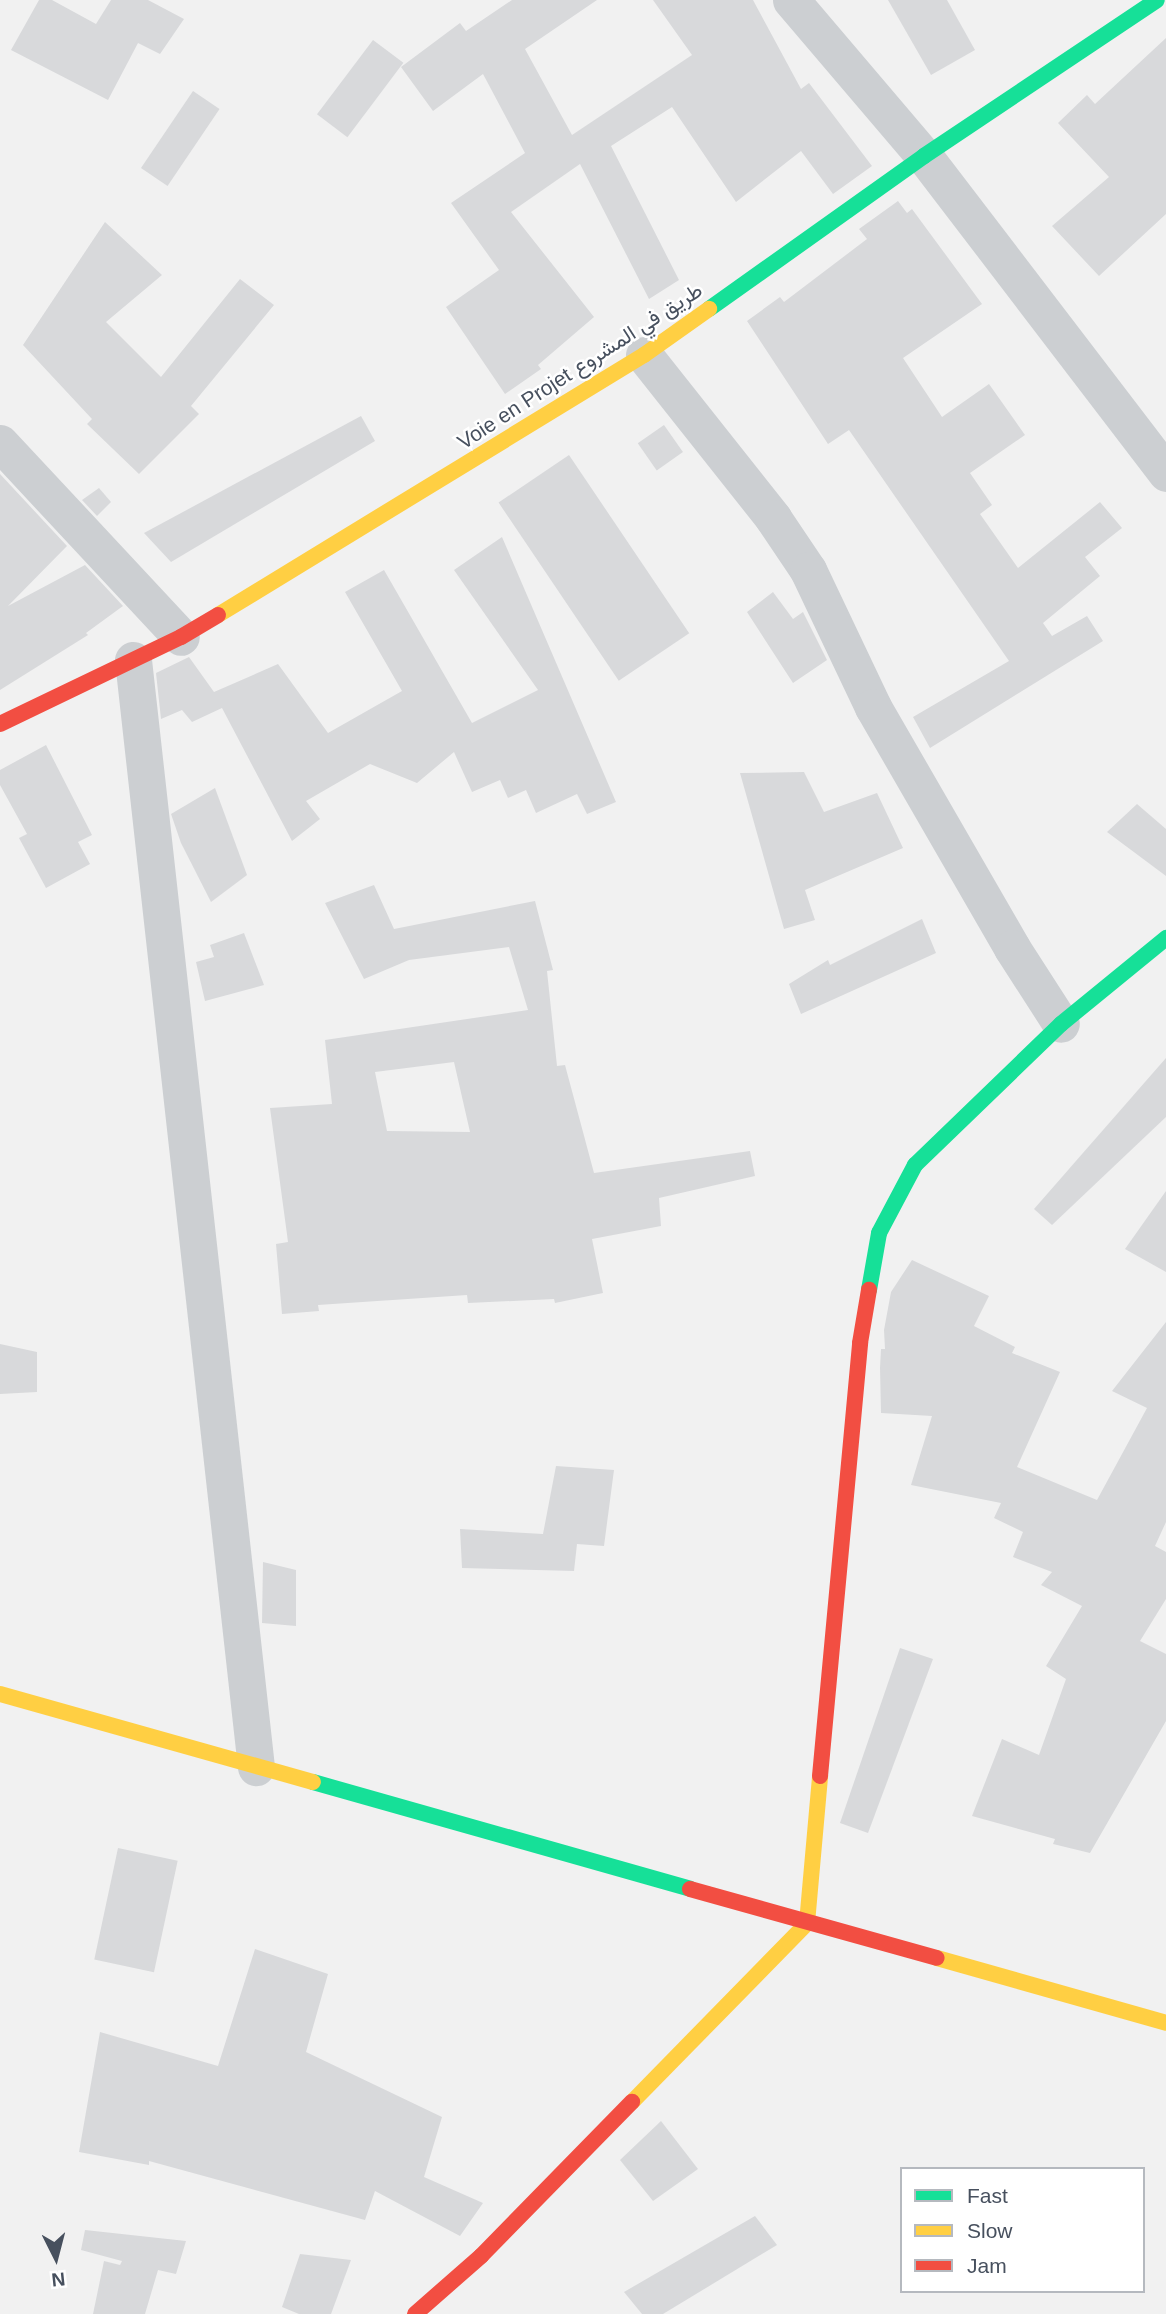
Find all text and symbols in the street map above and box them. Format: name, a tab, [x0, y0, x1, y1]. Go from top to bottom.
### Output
street label: Voie en Projet طريق في المشروع	[453, 277, 707, 455]
legend	[900, 2167, 1145, 2293]
text: Fast	[967, 2184, 1008, 2207]
text: Slow	[967, 2219, 1013, 2242]
north arrow	[21, 2223, 91, 2293]
text: Jam	[967, 2254, 1007, 2277]
text: N	[50, 2268, 66, 2291]

